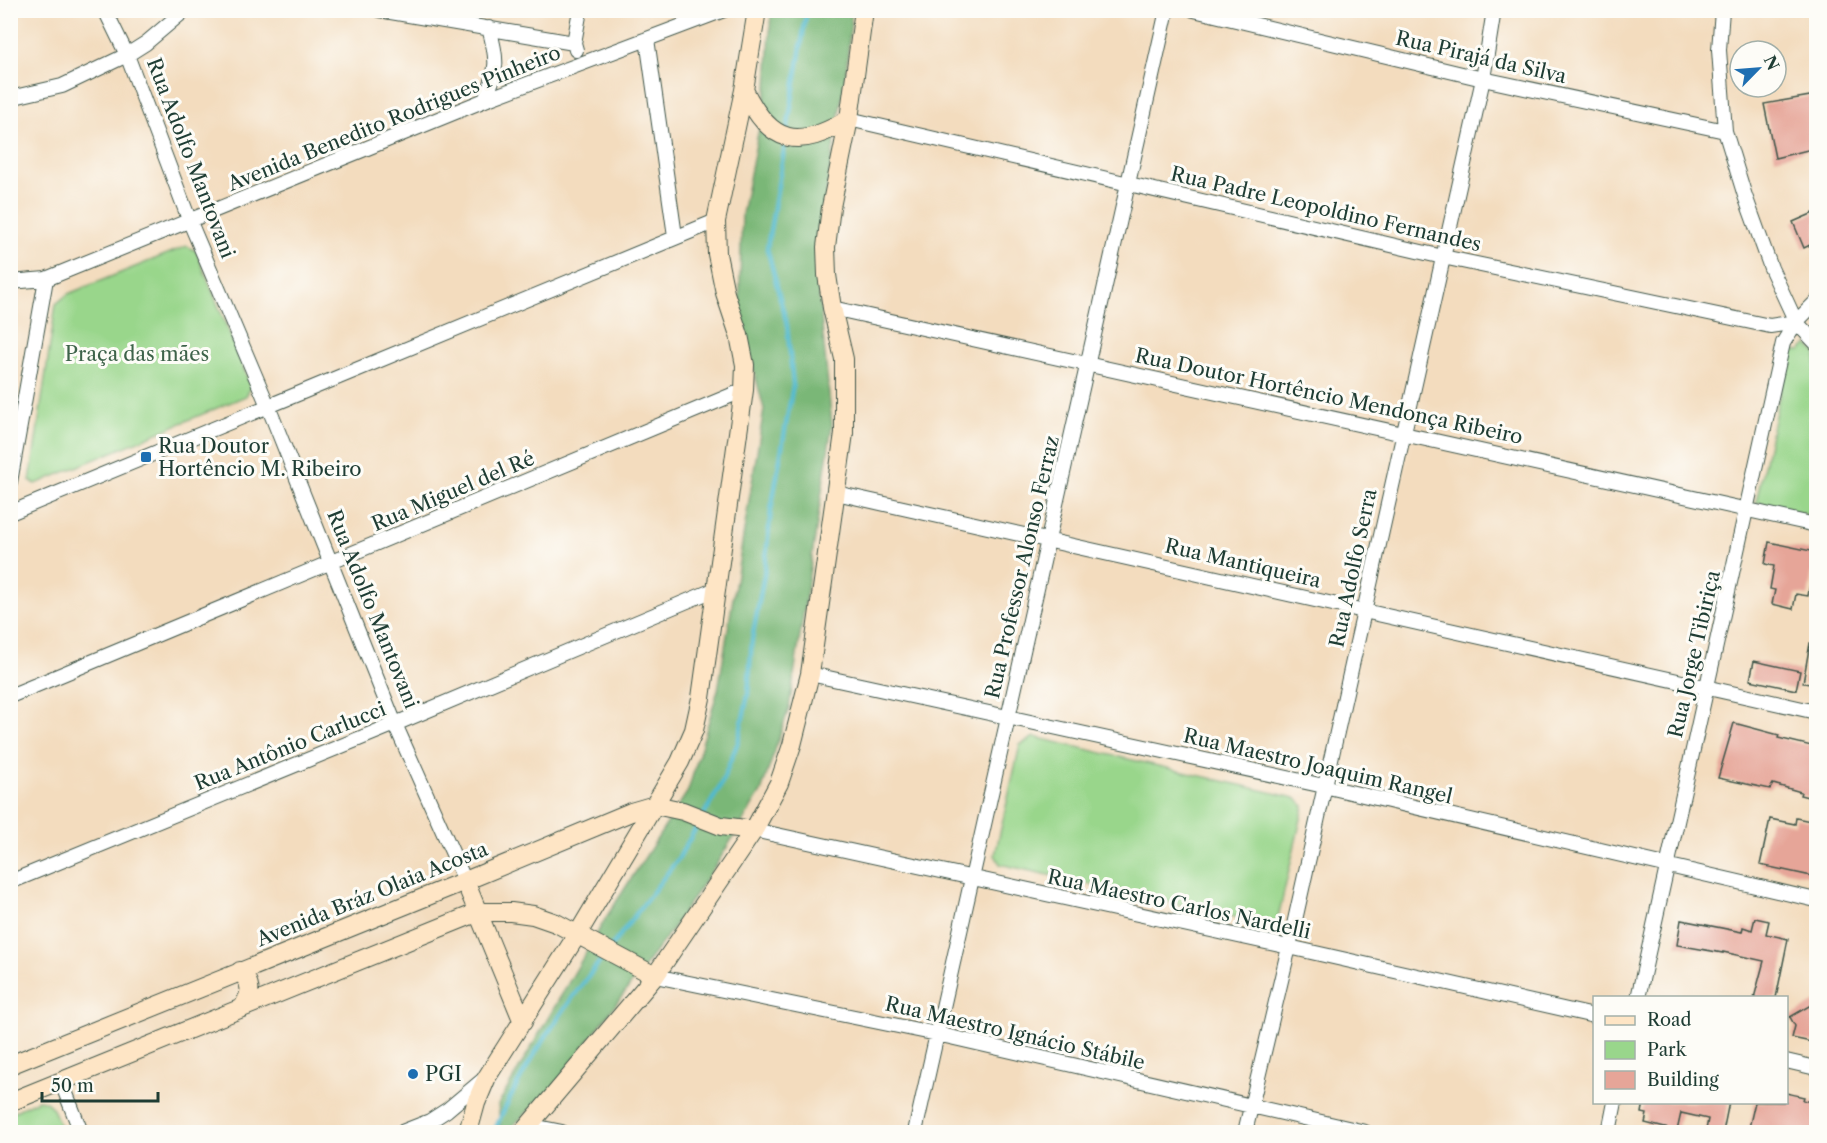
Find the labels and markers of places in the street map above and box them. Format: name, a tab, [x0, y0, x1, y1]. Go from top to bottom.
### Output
place label: Rua Doutor Hortêncio M. Ribeiro	[158, 434, 362, 481]
marker: Rua Doutor Hortêncio M. Ribeiro	[139, 450, 153, 464]
place label: PGI	[425, 1062, 462, 1086]
marker: PGI	[406, 1067, 420, 1081]

